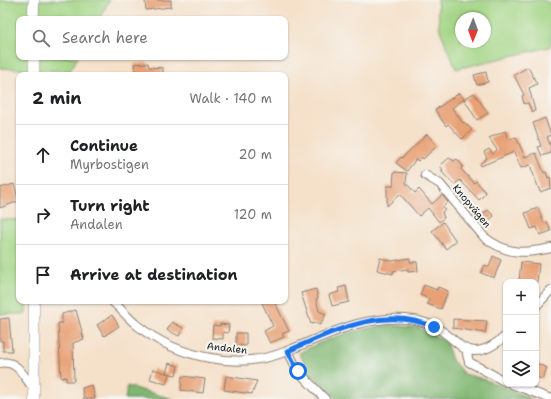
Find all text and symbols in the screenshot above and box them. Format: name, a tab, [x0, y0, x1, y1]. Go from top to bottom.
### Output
north arrow	[455, 12, 491, 48]
search box	[16, 16, 288, 60]
icon: search	[30, 27, 52, 49]
text: Search here	[62, 28, 148, 48]
text: 2 min	[32, 87, 82, 109]
text: Walk · 140 m	[189, 90, 272, 107]
text: Continue	[70, 136, 138, 156]
icon: ahead	[32, 144, 54, 166]
text: 20 m	[239, 146, 272, 163]
text: Myrbostigen	[70, 156, 149, 173]
street label: Knopvägen	[450, 182, 494, 230]
text: Turn right	[70, 196, 150, 216]
icon: right	[32, 204, 54, 226]
text: 120 m	[234, 206, 272, 223]
text: Andalen	[70, 216, 123, 233]
icon: arrive	[32, 264, 54, 286]
text: Arrive at destination	[70, 265, 238, 285]
map controls	[503, 279, 539, 387]
button: +	[503, 279, 539, 315]
button: −	[503, 315, 539, 351]
route end	[425, 318, 443, 336]
street label: Andalen	[206, 339, 248, 357]
button: layers	[503, 351, 539, 387]
route start	[289, 362, 307, 380]

